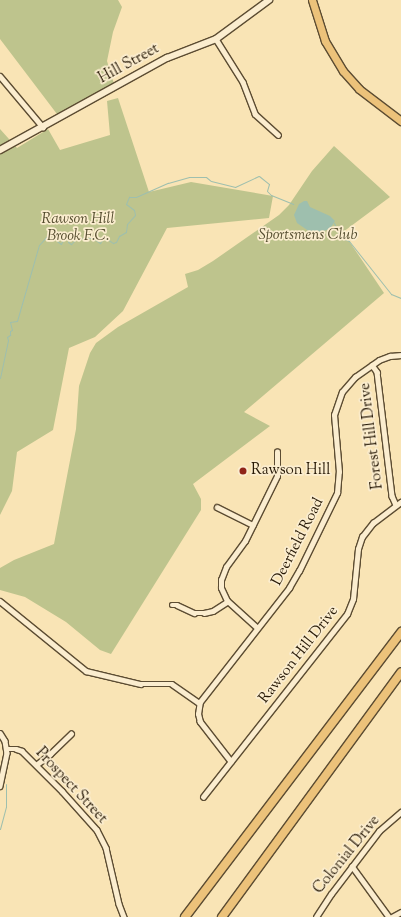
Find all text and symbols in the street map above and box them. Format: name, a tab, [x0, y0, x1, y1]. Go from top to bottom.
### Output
street label: Hill Street	[96, 40, 162, 88]
park label: Rawson Hill Brook F.C.	[42, 210, 114, 245]
park label: Sportsmens Club	[258, 227, 358, 245]
street label: Forest Hill Drive	[357, 382, 387, 490]
place label: Rawson Hill	[251, 462, 330, 480]
marker: Rawson Hill	[238, 466, 248, 476]
street label: Deerfield Road	[268, 495, 328, 589]
street label: Rawson Hill Drive	[255, 603, 343, 707]
street label: Prospect Street	[31, 744, 111, 828]
street label: Colonial Drive	[310, 812, 384, 898]

